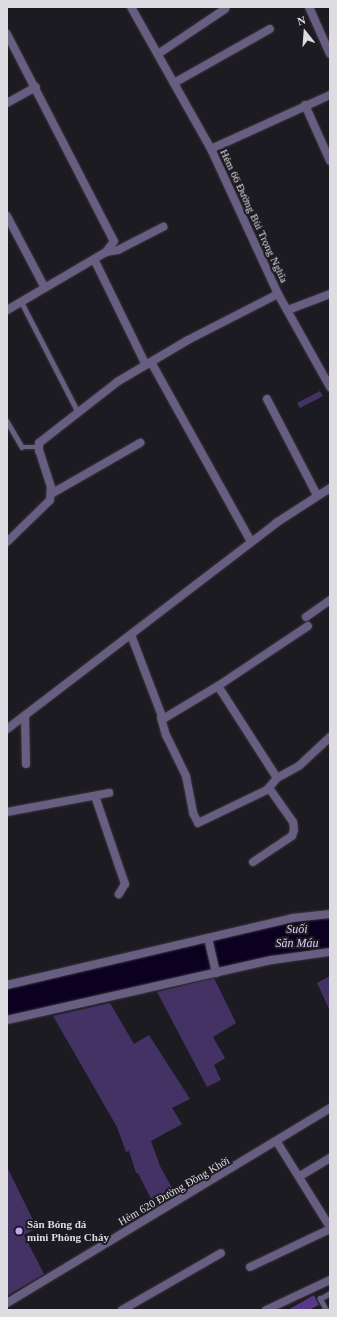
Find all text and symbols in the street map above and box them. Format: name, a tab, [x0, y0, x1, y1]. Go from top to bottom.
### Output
north arrow	[285, 12, 325, 52]
text: N	[296, 14, 307, 27]
street label: Hẻm 66 Đường Bùi Trọng Nghĩa	[217, 147, 291, 285]
water label: Suối Săn Máu	[276, 923, 318, 951]
street label: Hẻm 620 Đường Đồng Khởi	[116, 1154, 232, 1228]
place label: Sân Bóng đá mini Phòng Cháy	[27, 1218, 109, 1244]
marker: Sân Bóng đá mini Phòng Cháy	[14, 1226, 24, 1236]

